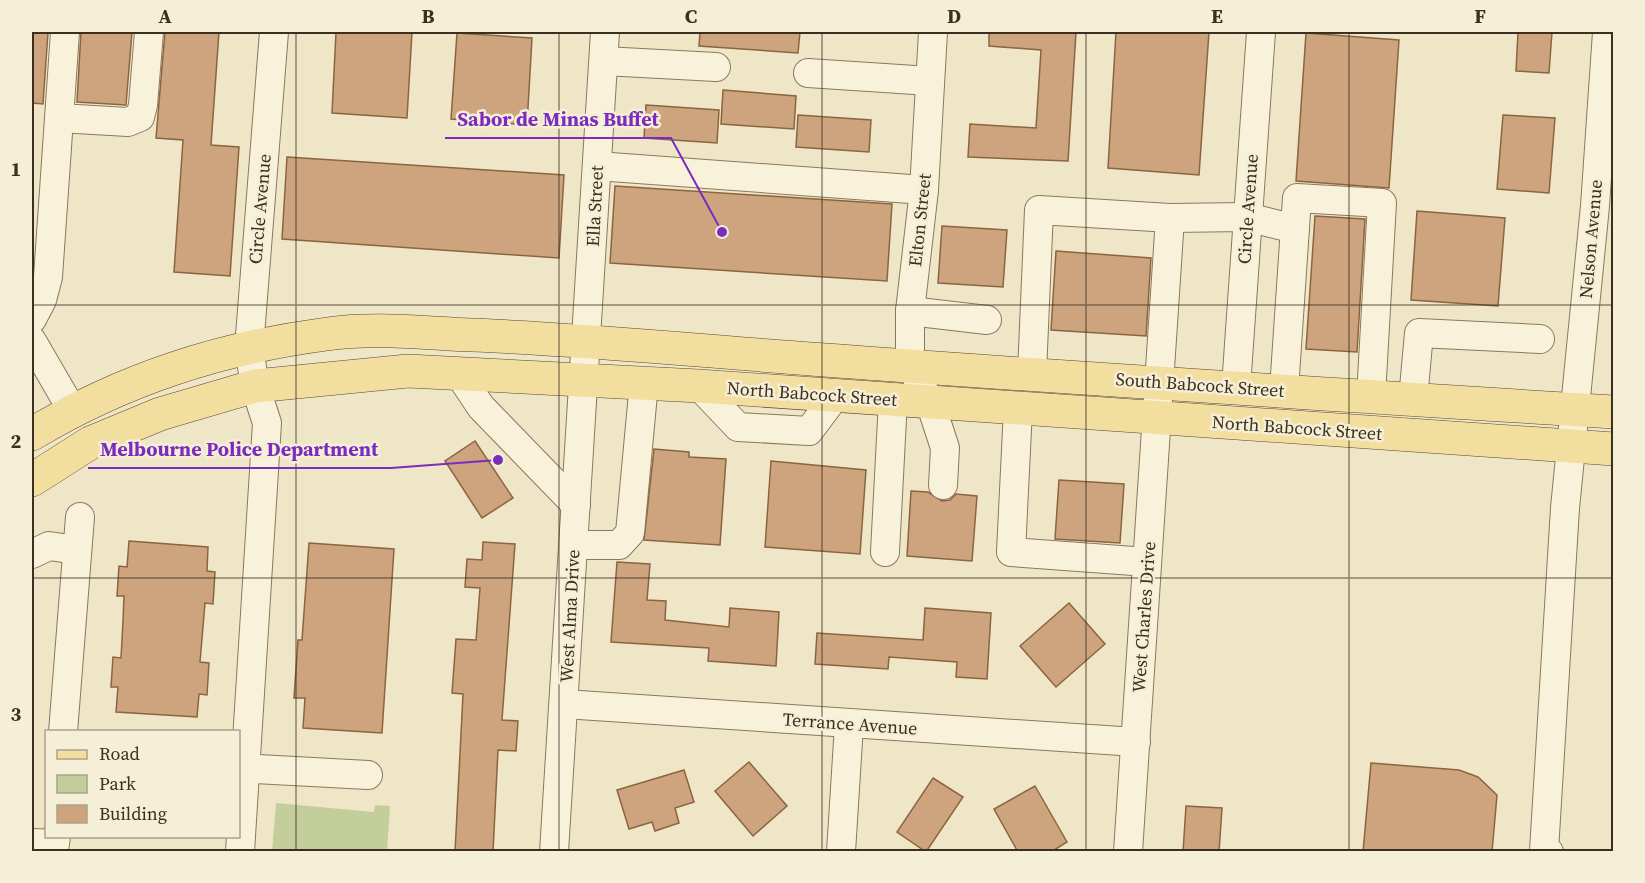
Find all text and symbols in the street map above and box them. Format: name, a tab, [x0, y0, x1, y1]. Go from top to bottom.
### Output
text: A	[158, 2, 172, 30]
text: B	[421, 2, 435, 30]
text: C	[685, 2, 697, 30]
text: D	[947, 2, 961, 30]
text: E	[1211, 2, 1223, 30]
text: F	[1474, 2, 1486, 30]
callout: Sabor de Minas Buffet	[445, 100, 671, 138]
text: Sabor de Minas Buffet	[457, 105, 660, 133]
street label: Circle Avenue	[242, 153, 277, 265]
street label: Circle Avenue	[1231, 153, 1264, 265]
text: 1	[11, 155, 21, 183]
street label: Ella Street	[580, 165, 609, 247]
street label: Elton Street	[902, 172, 937, 268]
street label: Nelson Avenue	[1573, 178, 1608, 299]
street label: South Babcock Street	[1115, 366, 1285, 403]
street label: North Babcock Street	[726, 375, 898, 412]
street label: North Babcock Street	[1211, 409, 1383, 446]
text: 2	[11, 427, 22, 455]
callout: Melbourne Police Department	[88, 430, 391, 468]
text: Melbourne Police Department	[100, 435, 379, 463]
street label: West Charles Drive	[1126, 540, 1161, 693]
street label: West Alma Drive	[554, 549, 585, 683]
text: 3	[11, 700, 22, 728]
street label: Terrance Avenue	[782, 706, 918, 741]
legend	[45, 730, 240, 838]
text: Road	[99, 741, 140, 766]
text: Park	[99, 771, 136, 796]
text: Building	[99, 801, 167, 826]

